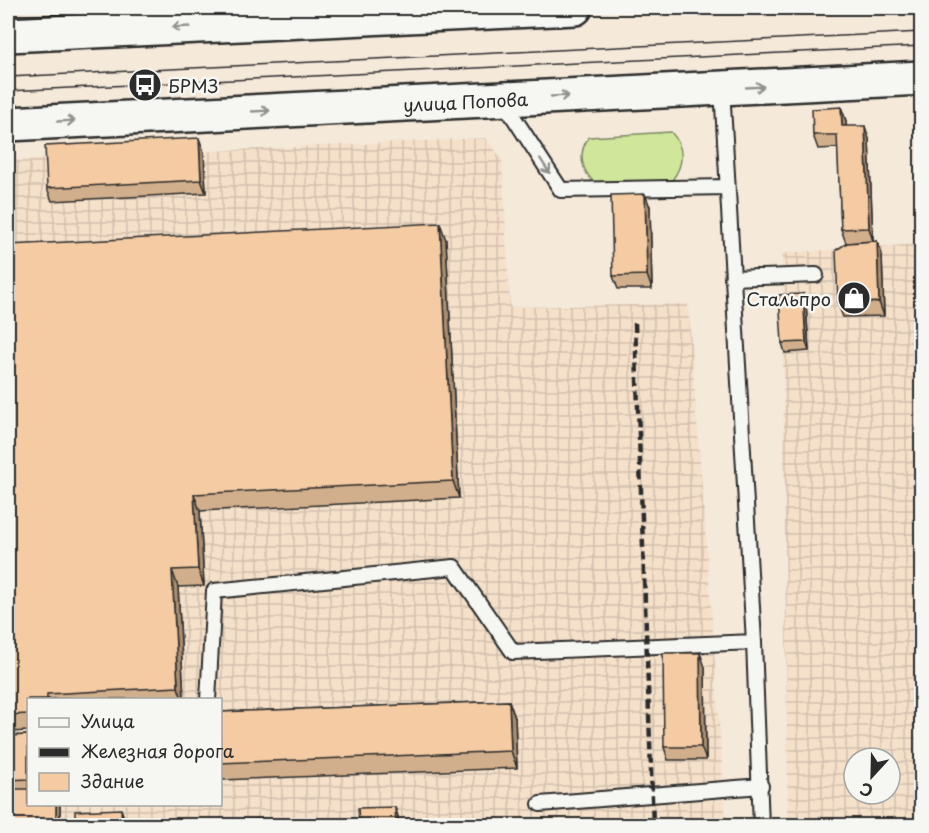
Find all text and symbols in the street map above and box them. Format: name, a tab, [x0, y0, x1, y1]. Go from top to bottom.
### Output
one-way arrow	[171, 21, 191, 32]
bus stop icon: БРМЗ	[127, 67, 163, 103]
place label: БРМЗ	[168, 72, 218, 99]
one-way arrow	[745, 81, 765, 92]
street label: улица Попова	[402, 84, 529, 118]
one-way arrow	[550, 91, 570, 102]
one-way arrow	[250, 106, 270, 117]
one-way arrow	[55, 115, 75, 126]
one-way arrow	[540, 157, 552, 174]
shop icon: Стальпро	[836, 280, 872, 316]
place label: Стальпро	[746, 285, 831, 312]
legend	[27, 698, 222, 806]
text: Улица	[81, 707, 135, 734]
text: Железная дорога	[81, 737, 235, 764]
north arrow	[842, 746, 902, 806]
text: Здание	[81, 767, 144, 794]
text: С	[856, 777, 876, 804]

